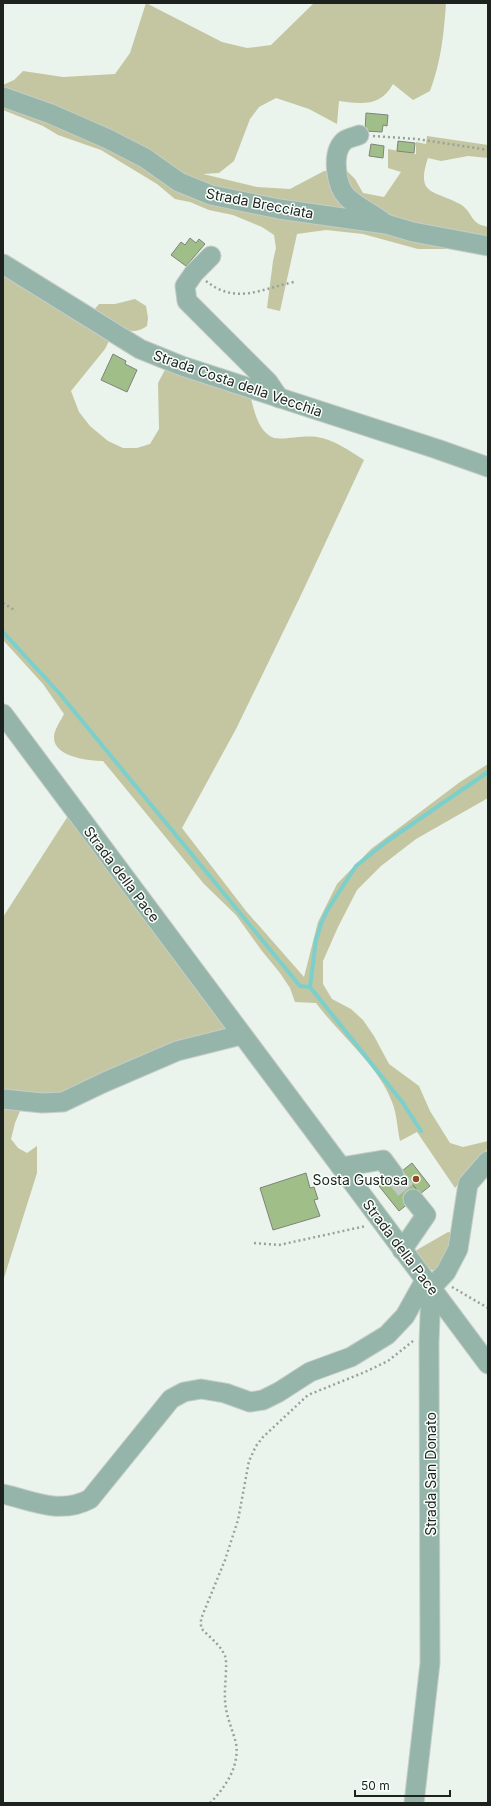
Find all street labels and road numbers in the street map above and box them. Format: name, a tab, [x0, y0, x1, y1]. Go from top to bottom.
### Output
street label: Strada Brecciata	[205, 184, 315, 222]
street label: Strada Costa della Vecchia	[151, 346, 325, 420]
street label: Strada della Pace	[81, 823, 163, 925]
street label: Strada della Pace	[360, 1196, 442, 1298]
street label: Strada San Donato	[422, 1412, 439, 1536]

